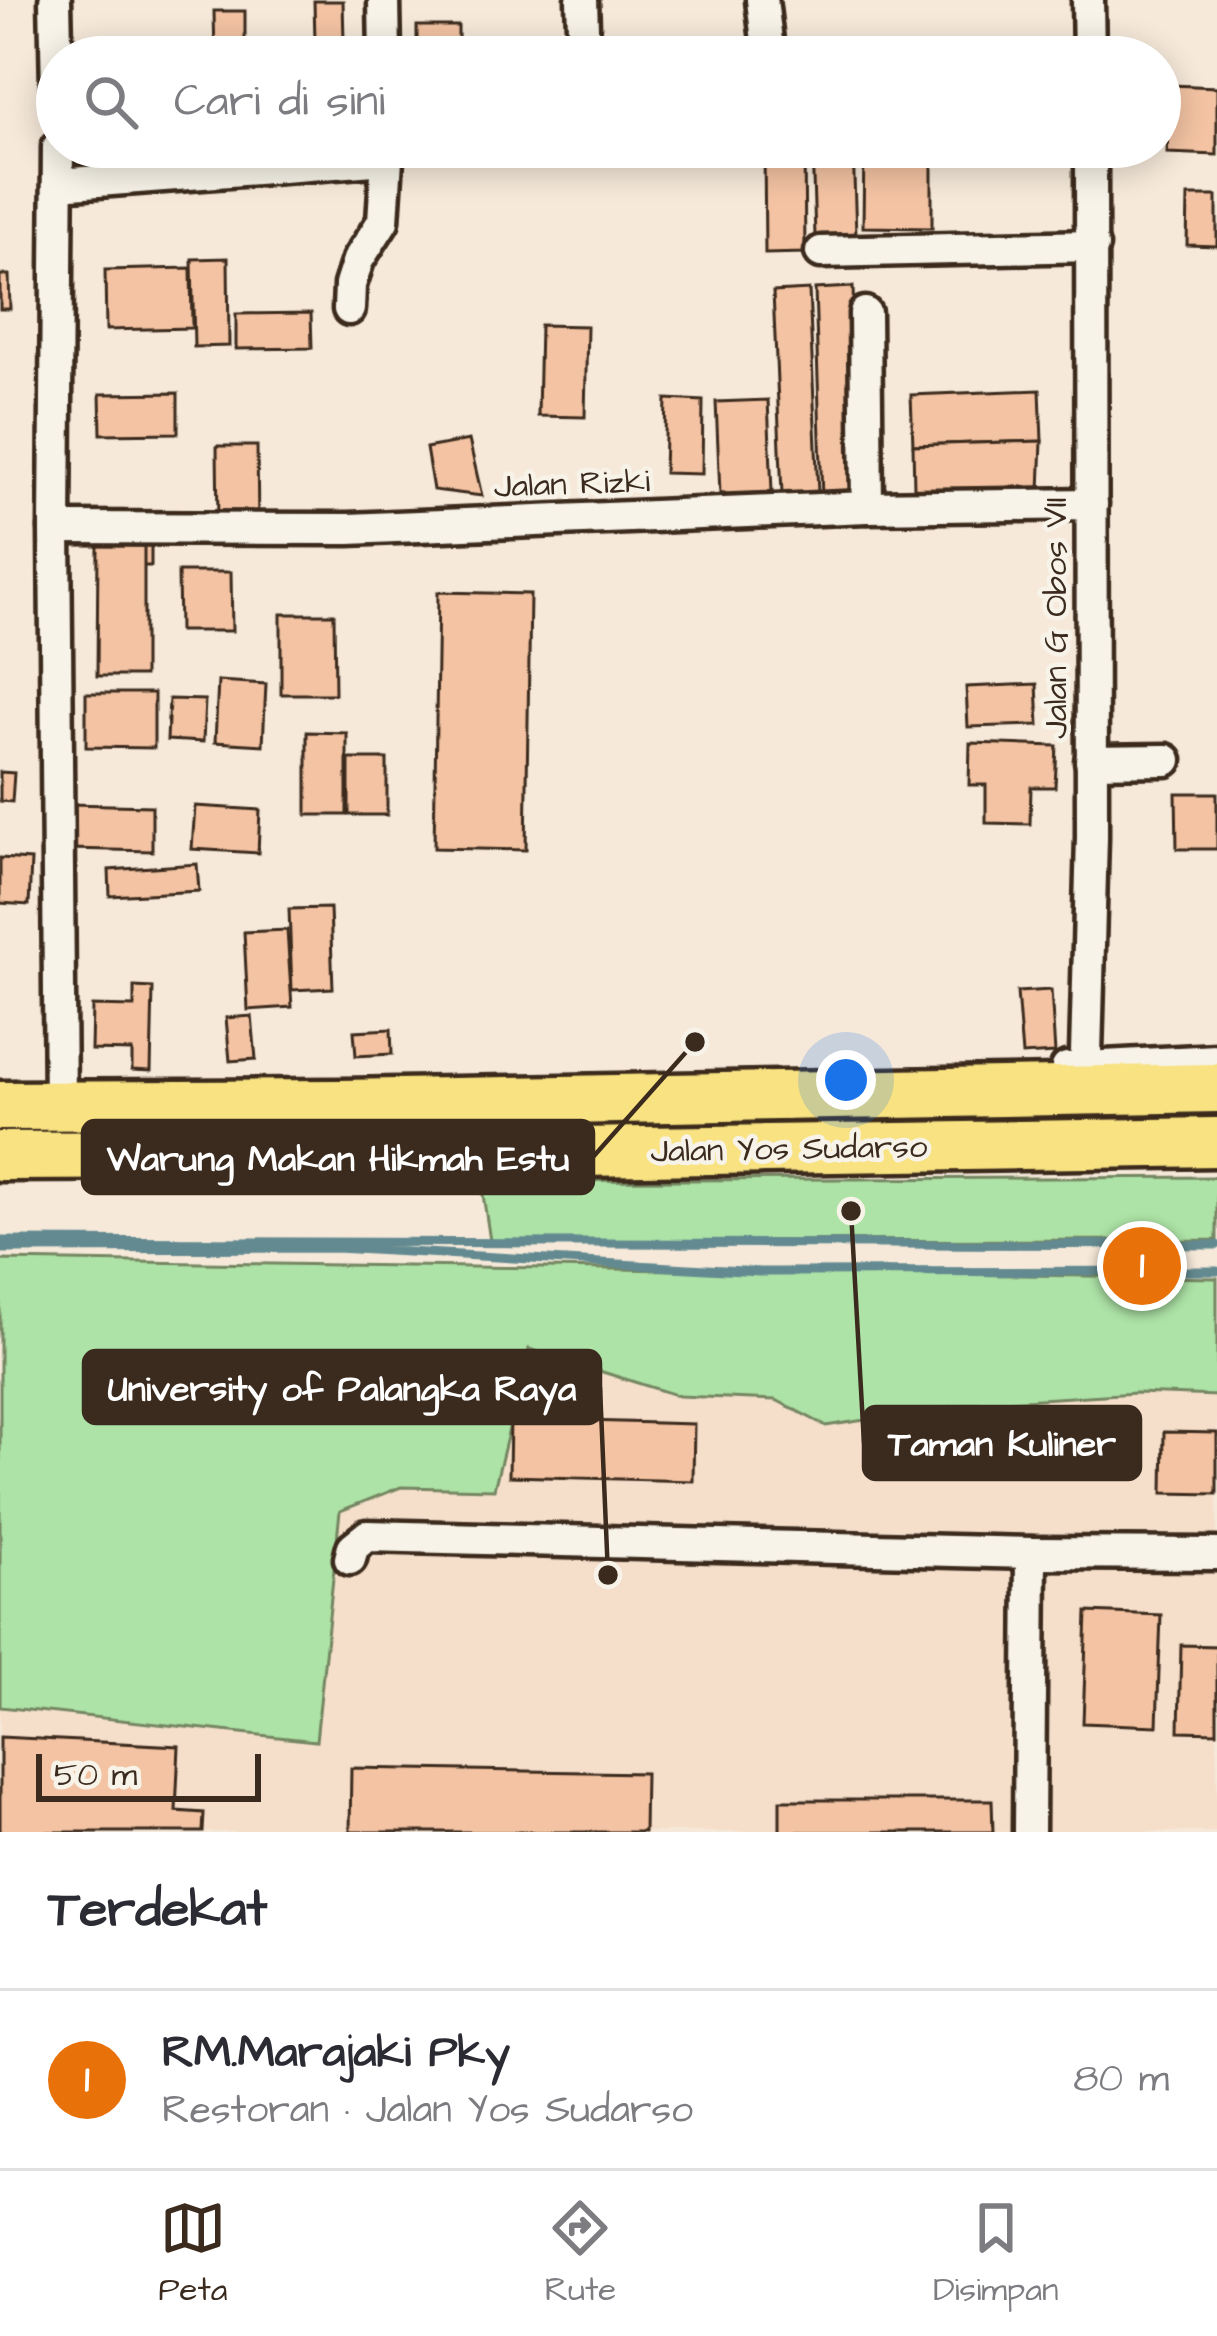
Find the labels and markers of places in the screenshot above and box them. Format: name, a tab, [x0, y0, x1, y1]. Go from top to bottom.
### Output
callout: Warung Makan Hikmah Estu	[83, 1121, 593, 1193]
pin: 1	[1103, 1221, 1181, 1311]
callout: University of Palangka Raya	[84, 1351, 600, 1423]
callout: Taman Kuliner	[864, 1407, 1140, 1479]

